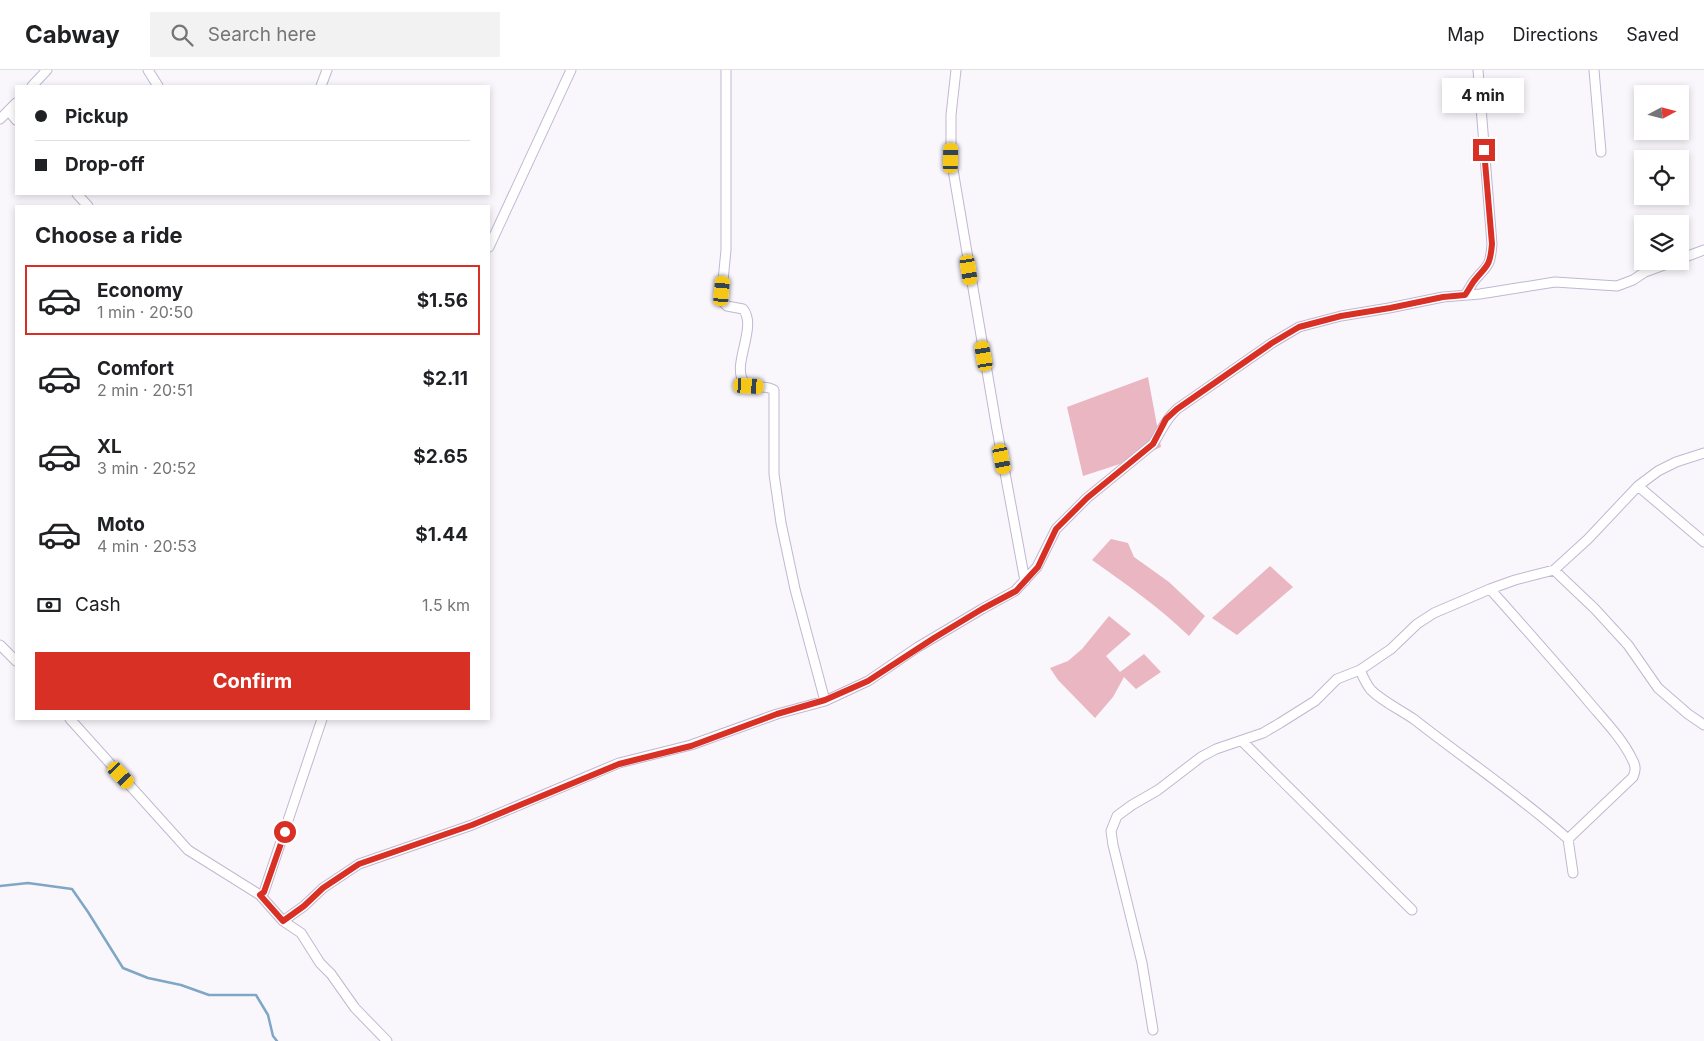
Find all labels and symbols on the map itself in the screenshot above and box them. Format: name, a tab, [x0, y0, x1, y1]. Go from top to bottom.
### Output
callout: 4 min	[1443, 78, 1525, 112]
north arrow	[1634, 85, 1689, 140]
route end	[1473, 139, 1495, 161]
car	[943, 143, 958, 173]
car	[959, 254, 978, 286]
car	[713, 275, 730, 307]
car	[974, 340, 993, 372]
car	[733, 378, 764, 394]
car	[991, 443, 1012, 475]
car	[105, 759, 136, 791]
route start	[274, 821, 296, 843]

